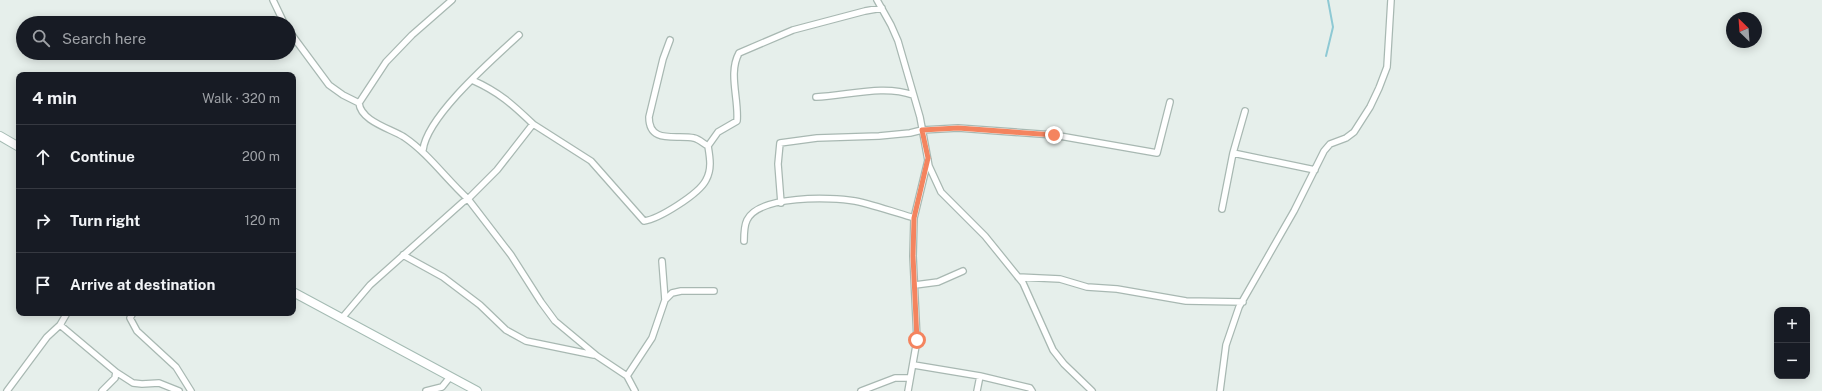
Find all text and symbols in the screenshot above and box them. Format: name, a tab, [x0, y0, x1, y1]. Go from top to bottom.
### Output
north arrow	[1726, 12, 1762, 48]
search box	[16, 16, 296, 60]
icon: search	[30, 27, 52, 49]
text: Search here	[62, 30, 146, 47]
text: 4 min	[32, 88, 77, 108]
text: Walk · 320 m	[202, 91, 280, 106]
route end	[1045, 126, 1063, 144]
icon: ahead	[32, 146, 54, 168]
text: Continue	[70, 148, 135, 165]
text: 200 m	[242, 149, 280, 164]
icon: right	[32, 210, 54, 232]
text: Turn right	[70, 212, 140, 229]
text: 120 m	[245, 213, 280, 228]
icon: arrive	[32, 274, 54, 296]
text: Arrive at destination	[70, 276, 215, 293]
map controls	[1774, 307, 1810, 379]
button: +	[1774, 307, 1810, 343]
route start	[908, 331, 926, 349]
button: −	[1774, 343, 1810, 379]

